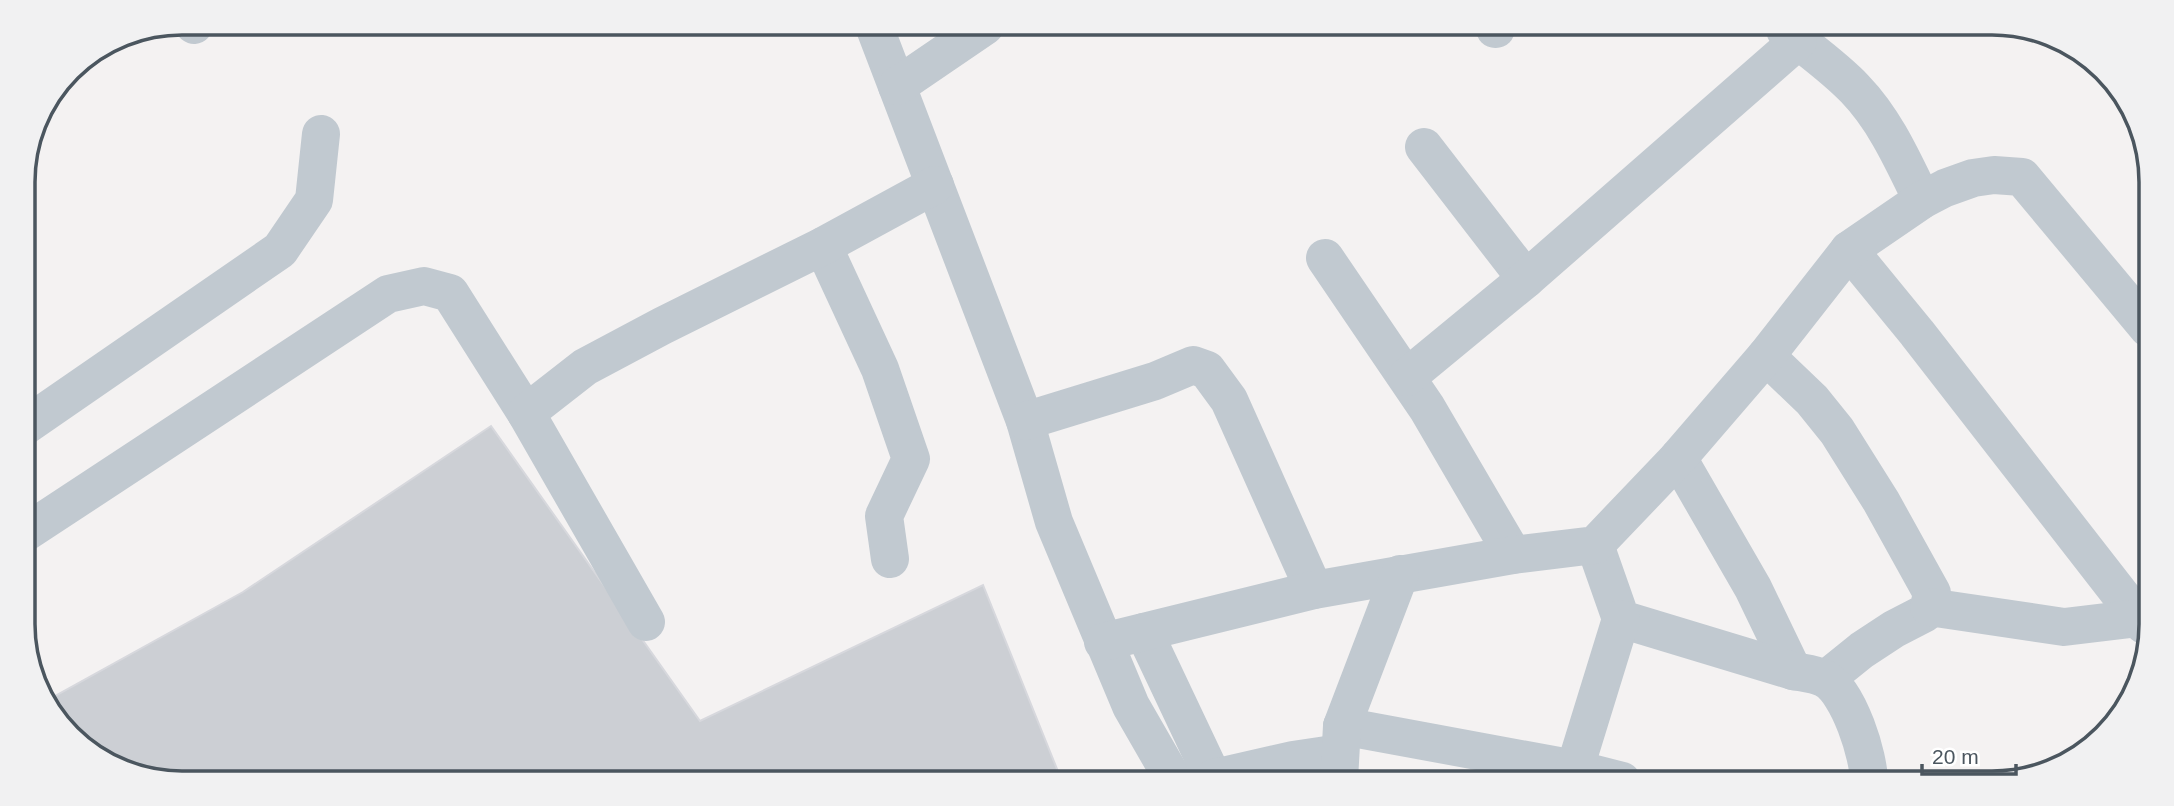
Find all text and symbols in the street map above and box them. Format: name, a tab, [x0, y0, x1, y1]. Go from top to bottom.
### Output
scale bar	[1922, 732, 2016, 776]
text: 20 m	[1932, 745, 1979, 768]

